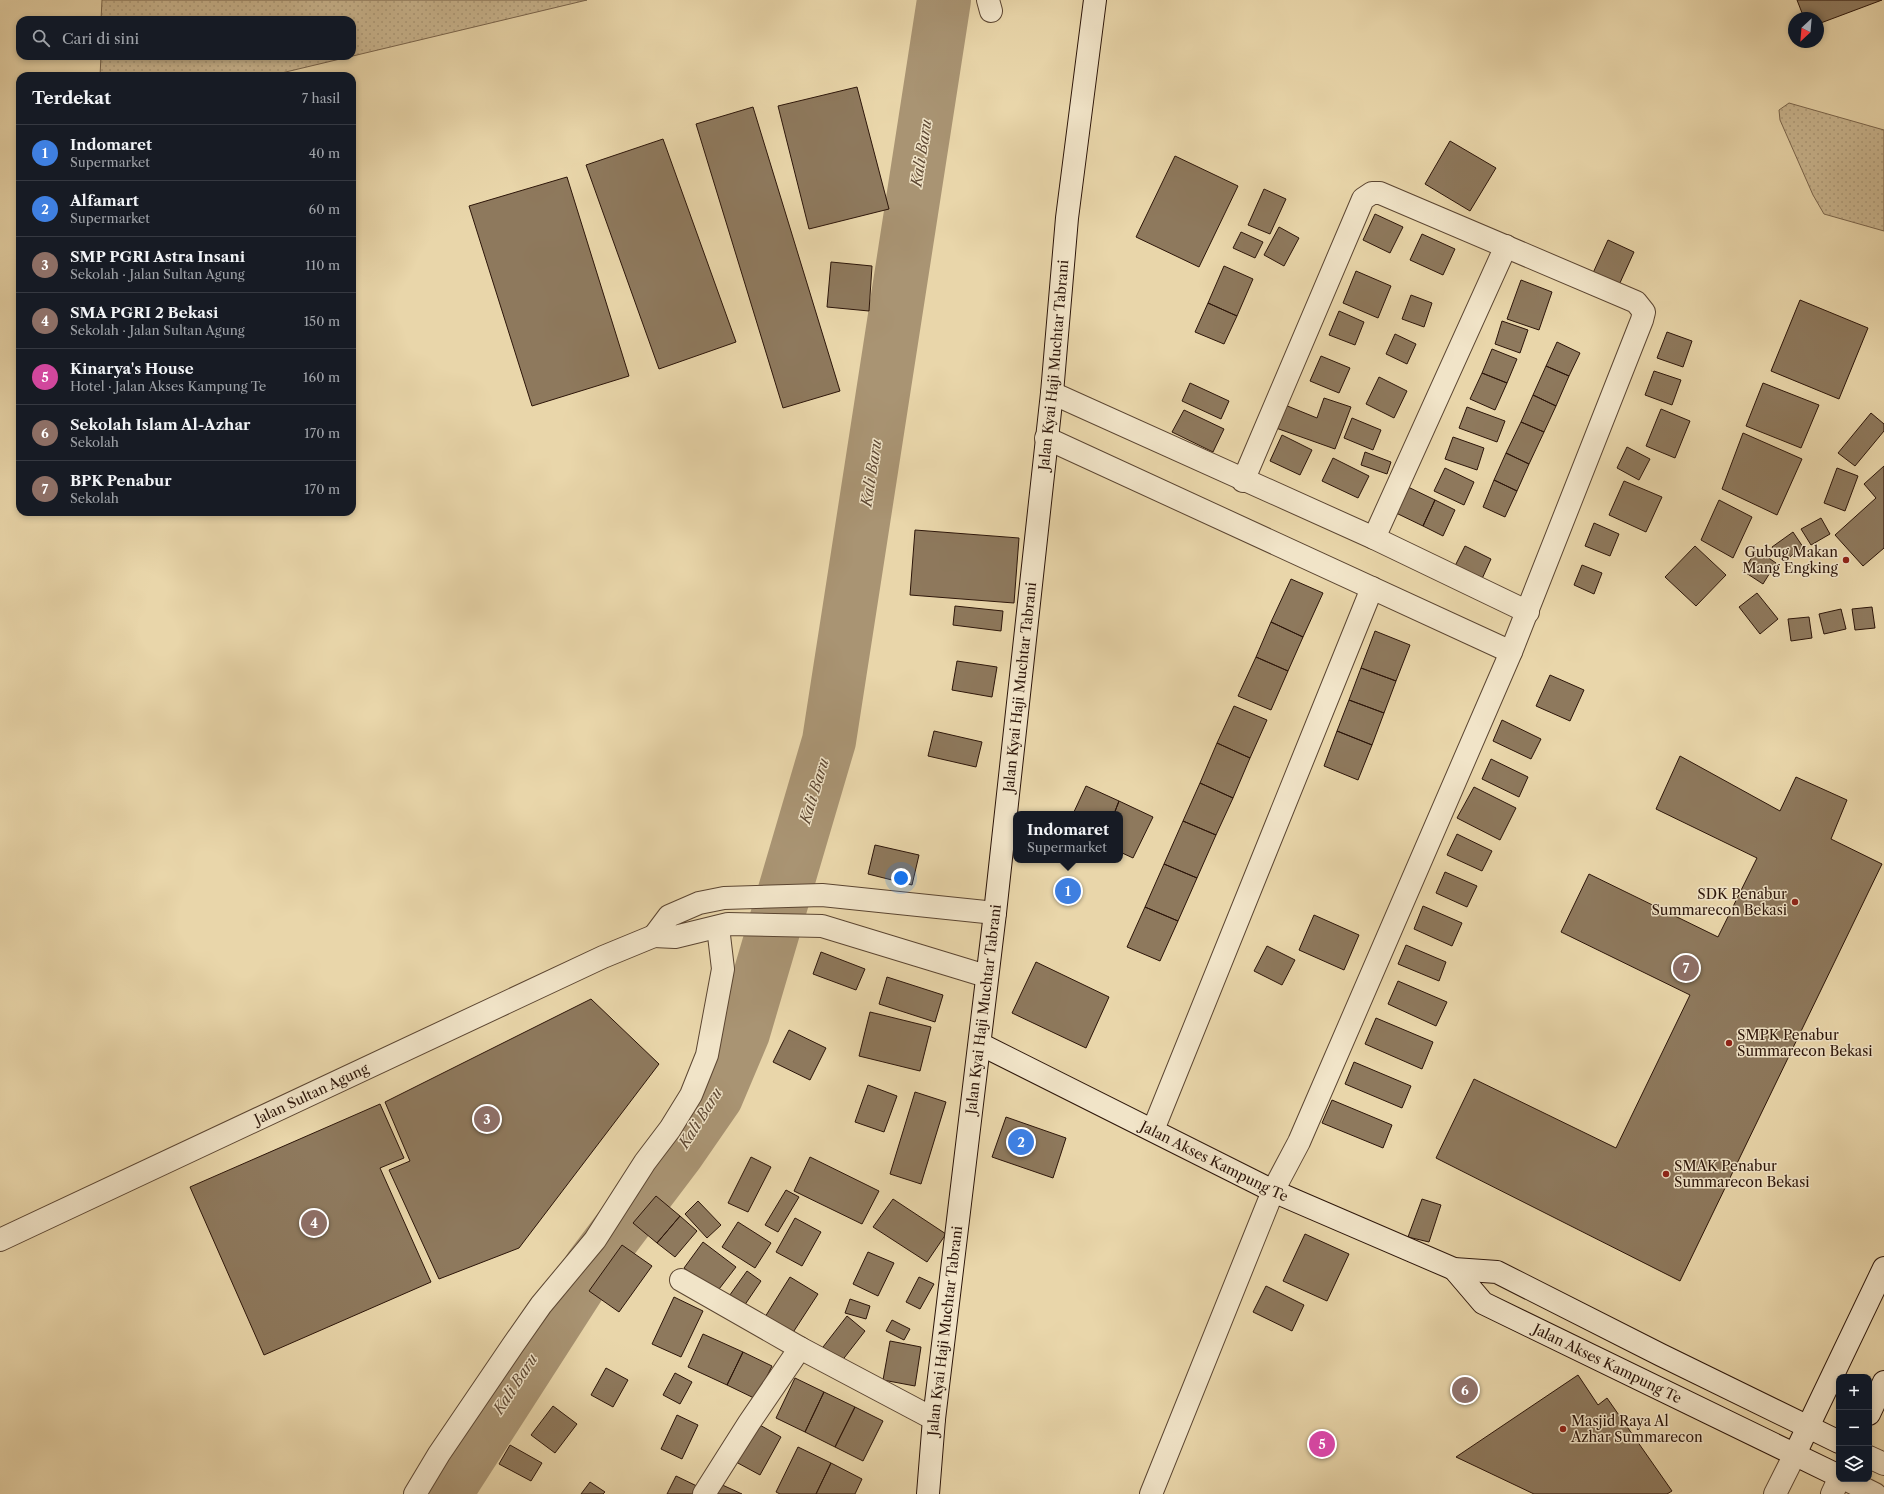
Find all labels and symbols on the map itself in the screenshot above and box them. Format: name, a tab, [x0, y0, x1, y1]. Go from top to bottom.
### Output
north arrow	[1788, 12, 1824, 48]
water label: Kali Baru	[906, 118, 936, 189]
street label: Jalan Kyai Haji Muchtar Tabrani	[1034, 259, 1072, 473]
water label: Kali Baru	[856, 438, 886, 509]
place label: Gubug Makan Mang Engking	[1742, 543, 1839, 577]
marker: Gubug Makan Mang Engking	[1841, 555, 1851, 565]
street label: Jalan Kyai Haji Muchtar Tabrani	[999, 581, 1040, 795]
water label: Kali Baru	[795, 756, 833, 827]
your location	[891, 868, 911, 888]
pin: 1	[1055, 876, 1081, 906]
place label: SDK Penabur Summarecon Bekasi	[1651, 885, 1787, 919]
marker: SDK Penabur Summarecon Bekasi	[1790, 897, 1800, 907]
street label: Jalan Kyai Haji Muchtar Tabrani	[962, 903, 1005, 1117]
pin: 7	[1673, 953, 1699, 983]
place label: SMPK Penabur Summarecon Bekasi	[1737, 1026, 1873, 1060]
marker: SMPK Penabur Summarecon Bekasi	[1724, 1038, 1734, 1048]
street label: Jalan Sultan Agung	[250, 1059, 372, 1129]
water label: Kali Baru	[674, 1084, 726, 1152]
pin: 3	[474, 1104, 500, 1134]
street label: Jalan Akses Kampung Te	[1135, 1116, 1291, 1206]
pin: 2	[1008, 1127, 1034, 1157]
place label: SMAK Penabur Summarecon Bekasi	[1674, 1157, 1810, 1191]
marker: SMAK Penabur Summarecon Bekasi	[1661, 1169, 1671, 1179]
pin: 4	[301, 1208, 327, 1238]
street label: Jalan Kyai Haji Muchtar Tabrani	[924, 1225, 966, 1439]
street label: Jalan Akses Kampung Te	[1528, 1319, 1685, 1407]
water label: Kali Baru	[488, 1350, 541, 1418]
pin: 6	[1452, 1375, 1478, 1405]
place label: Masjid Raya Al Azhar Summarecon	[1570, 1412, 1703, 1446]
marker: Masjid Raya Al Azhar Summarecon	[1558, 1424, 1568, 1434]
pin: 5	[1309, 1429, 1335, 1459]

